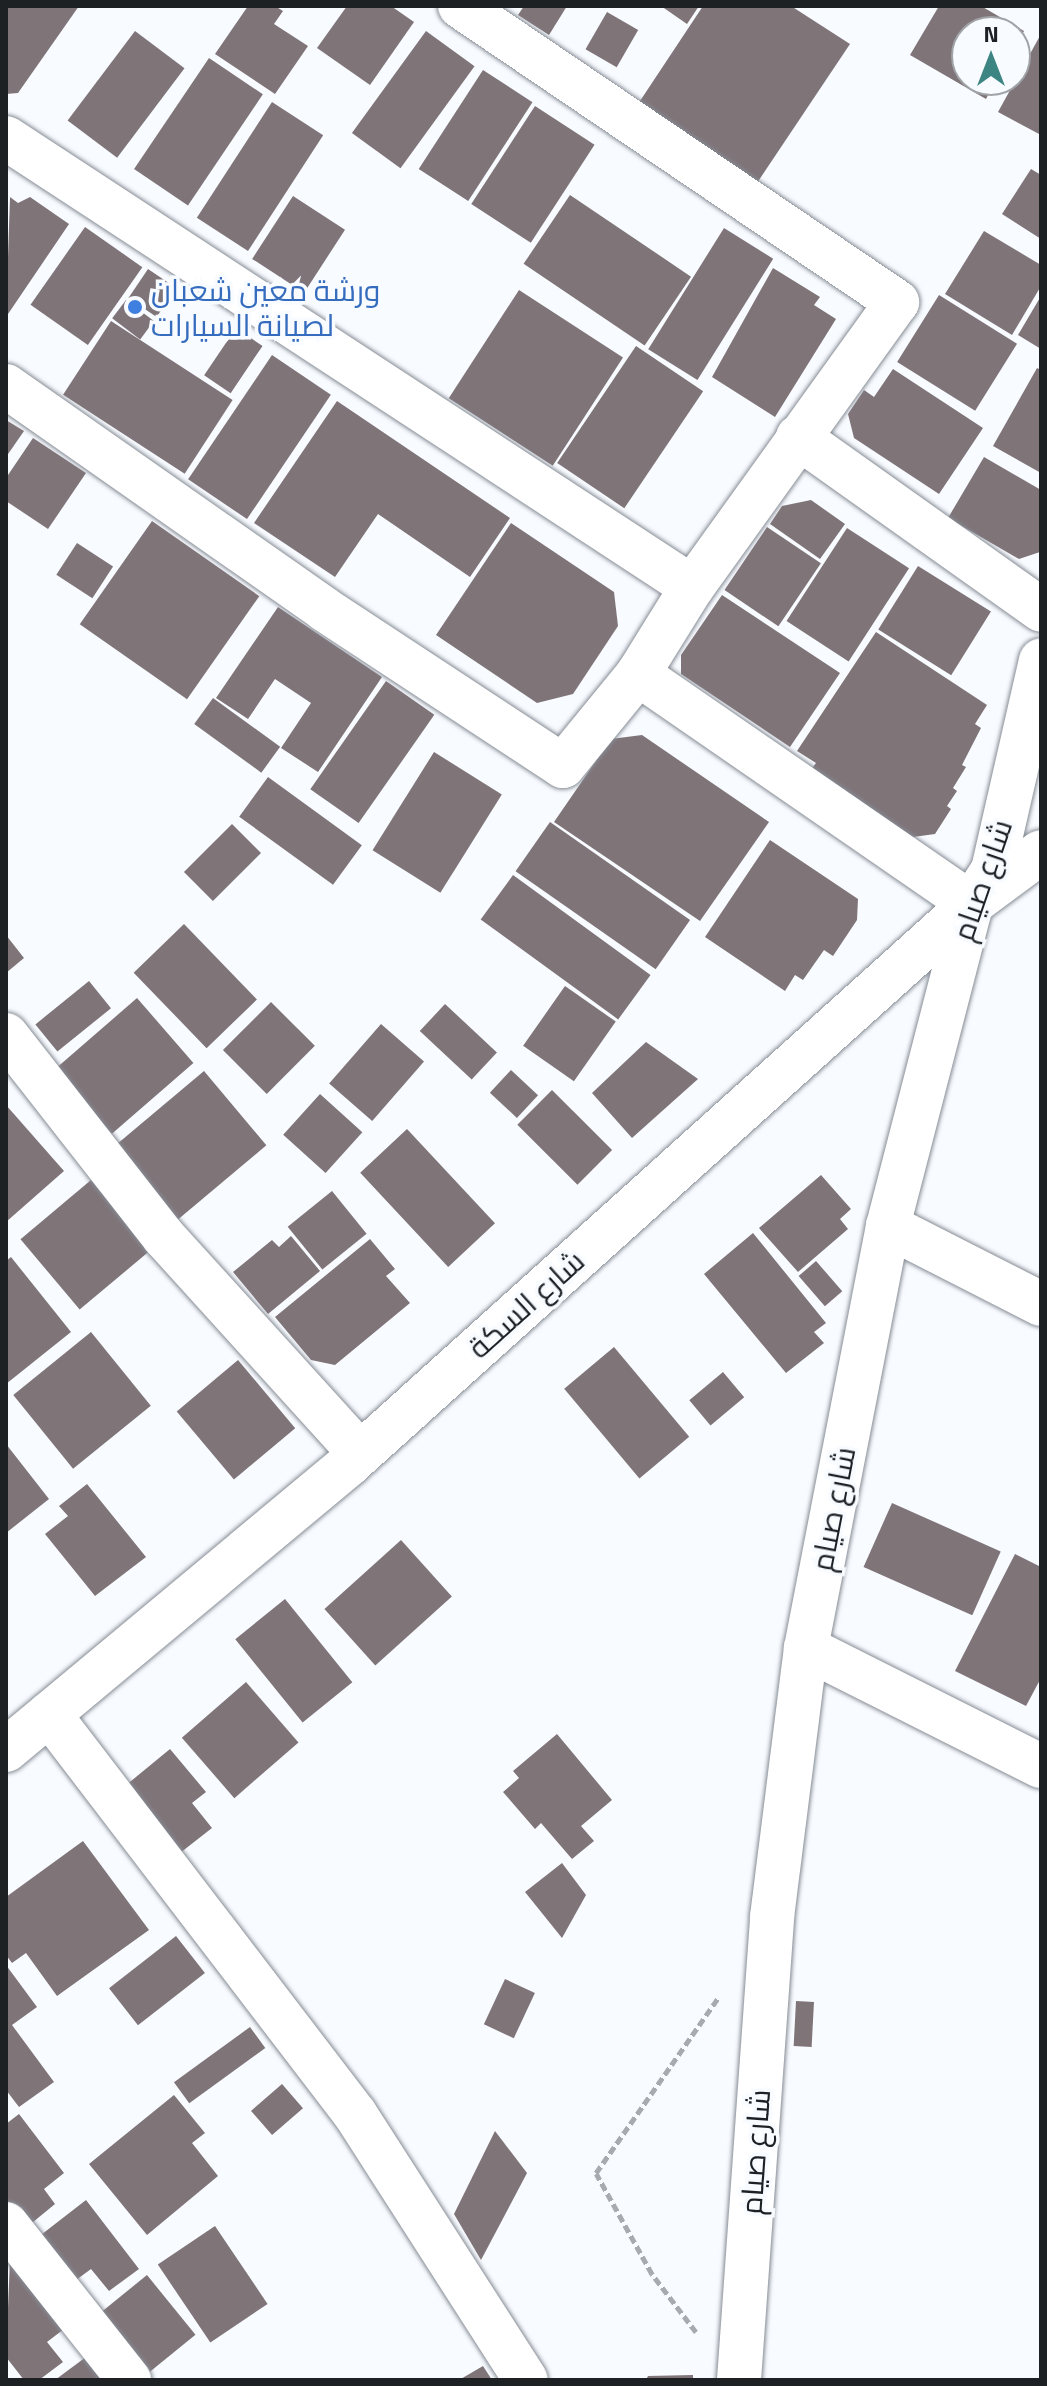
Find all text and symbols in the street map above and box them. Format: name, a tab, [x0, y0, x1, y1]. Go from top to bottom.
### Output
north arrow	[951, 16, 1031, 96]
text: N	[983, 17, 999, 51]
place label: ورشة معين شعبان لصيانة السيارات	[151, 272, 380, 342]
marker: ورشة معين شعبان لصيانة السيارات	[126, 298, 144, 316]
street label: شارع صيام	[945, 815, 1019, 945]
street label: شارع السكة	[460, 1242, 592, 1366]
street label: شارع صيام	[803, 1444, 863, 1574]
street label: شارع صيام	[733, 2088, 777, 2216]

